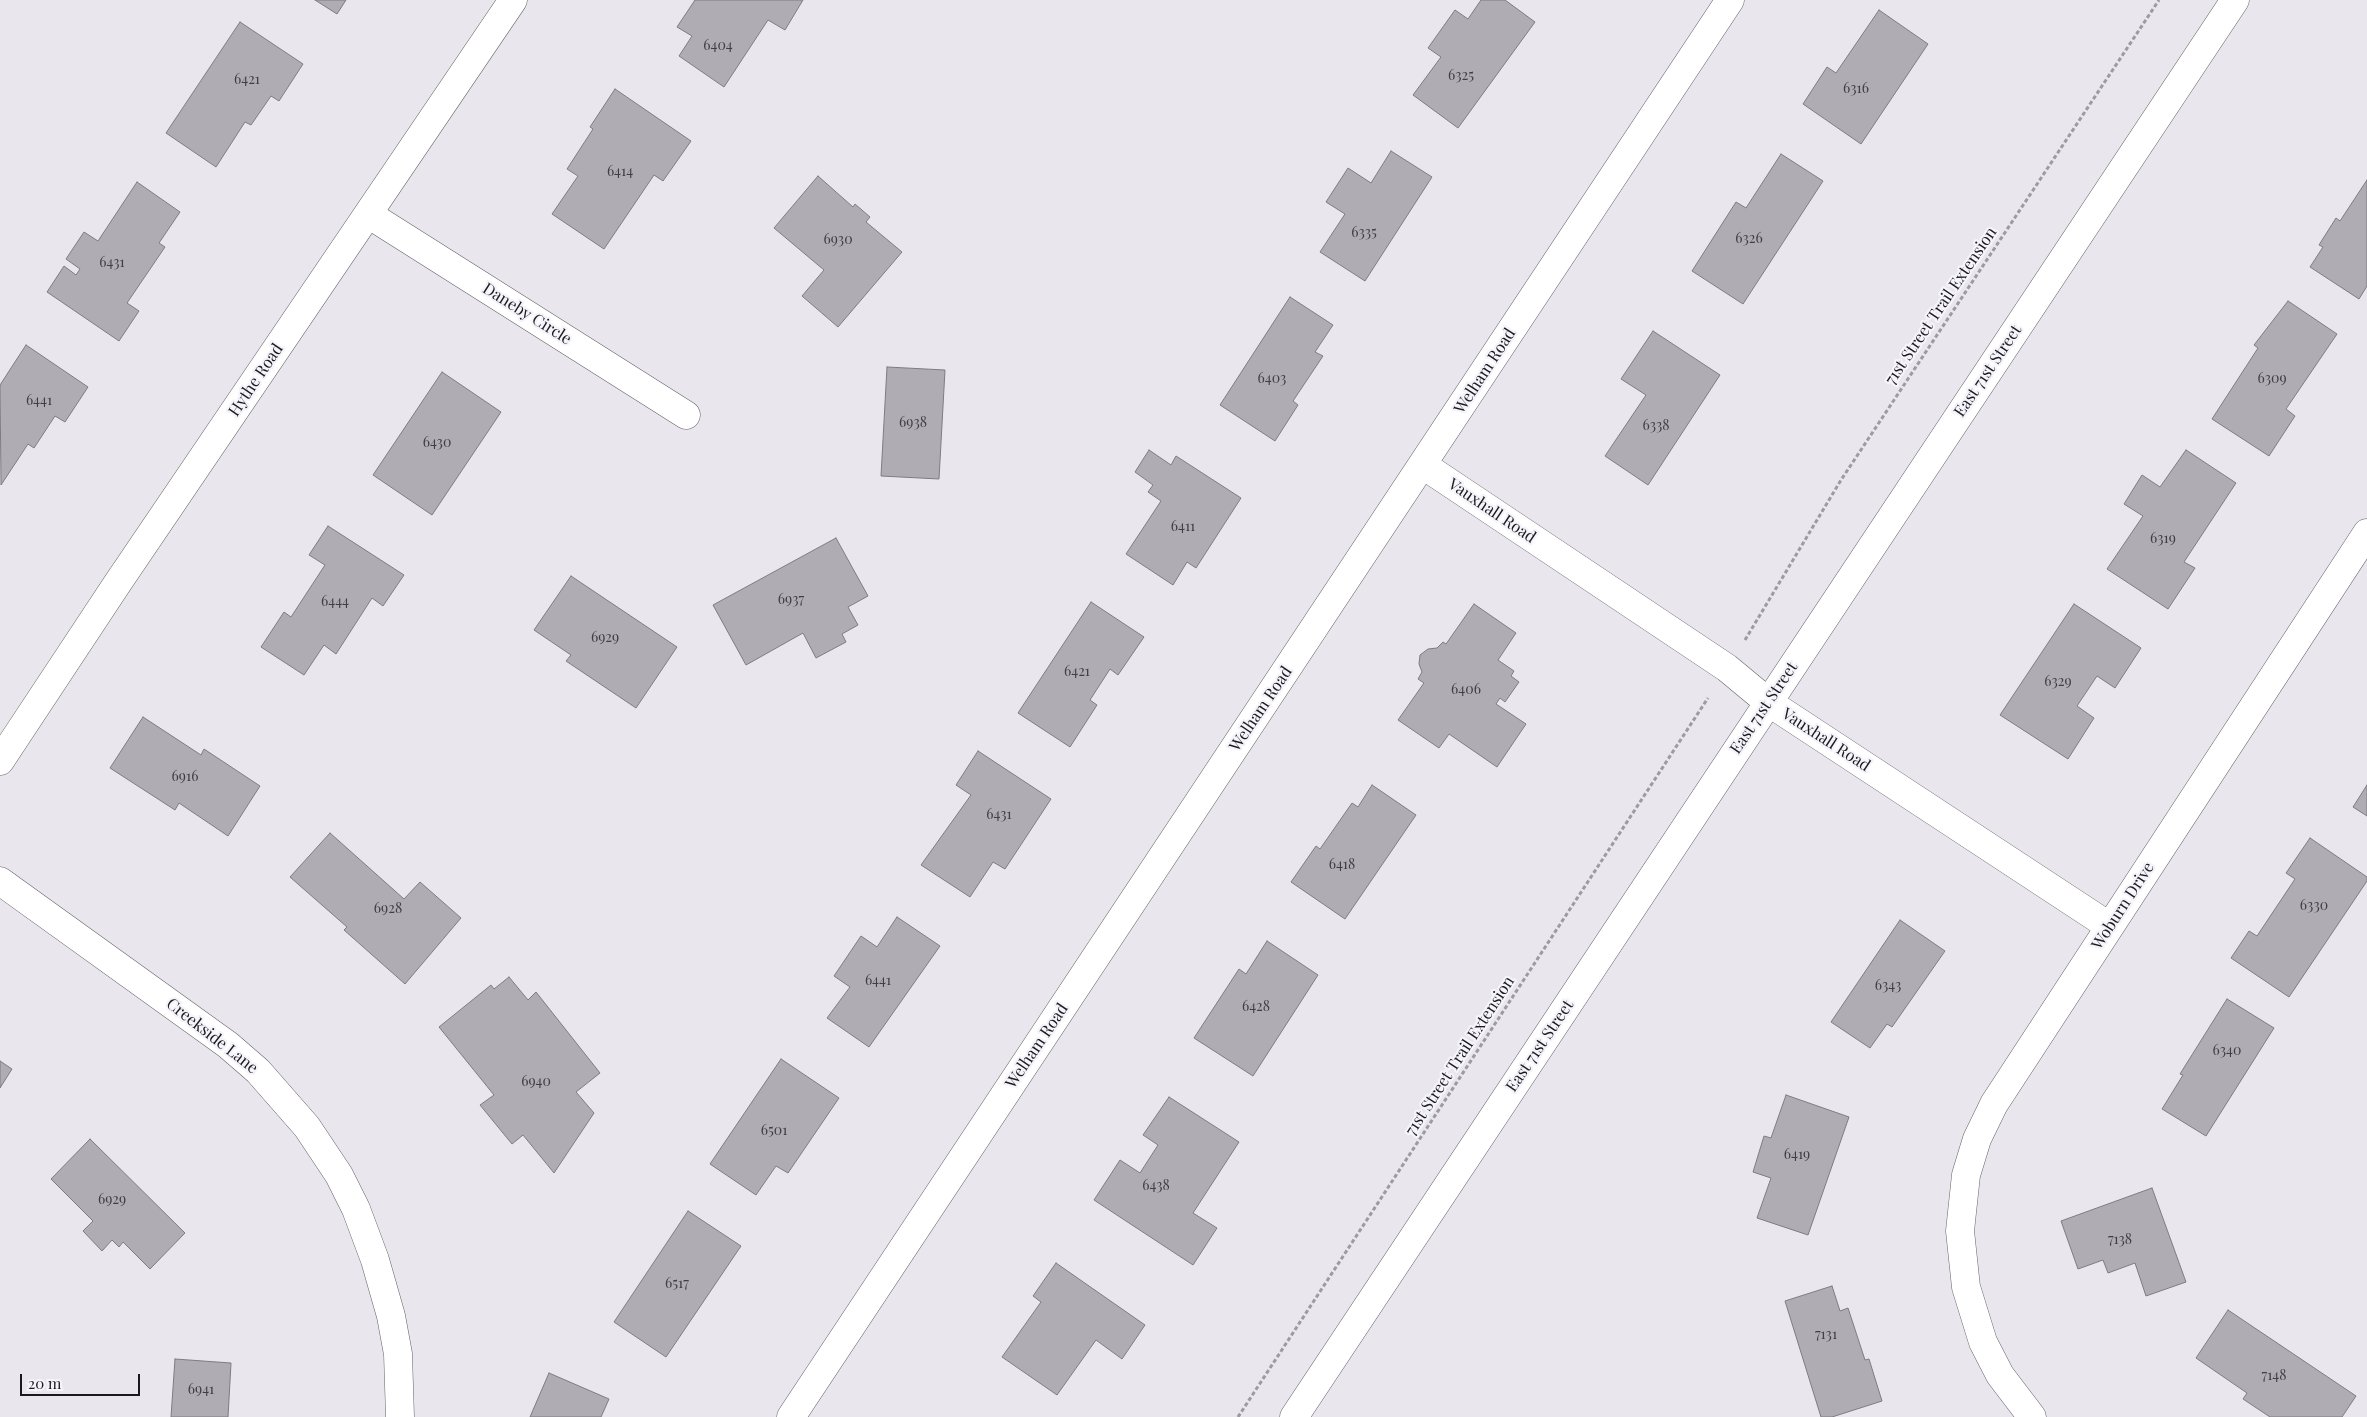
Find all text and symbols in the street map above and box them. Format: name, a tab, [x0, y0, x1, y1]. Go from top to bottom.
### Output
house number: 6404	[703, 38, 733, 54]
house number: 6325	[1448, 68, 1474, 84]
house number: 6421	[234, 72, 260, 88]
house number: 6316	[1843, 81, 1869, 97]
house number: 6414	[607, 164, 633, 180]
street label: 71st Street Trail Extension	[1881, 224, 2001, 388]
house number: 6335	[1351, 225, 1377, 241]
house number: 6326	[1735, 231, 1763, 247]
house number: 6930	[823, 232, 853, 248]
house number: 6431	[99, 255, 125, 271]
street label: Daneby Circle	[479, 279, 575, 349]
street label: East 71st Street	[1950, 321, 2026, 421]
street label: Welham Road	[1450, 325, 1520, 417]
street label: Hythe Road	[225, 340, 287, 420]
house number: 6403	[1258, 371, 1286, 387]
house number: 6309	[2257, 371, 2287, 387]
house number: 6441	[26, 393, 52, 409]
house number: 6938	[899, 415, 927, 431]
house number: 6338	[1642, 418, 1670, 434]
house number: 6430	[423, 435, 451, 451]
street label: Vauxhall Road	[1445, 475, 1539, 547]
house number: 6411	[1171, 519, 1195, 535]
house number: 6319	[2150, 531, 2176, 547]
house number: 6937	[778, 592, 804, 608]
house number: 6444	[321, 594, 349, 610]
house number: 6929	[591, 630, 619, 646]
street label: East 71st Street	[1726, 658, 1802, 758]
street label: Welham Road	[1226, 663, 1296, 755]
house number: 6421	[1064, 664, 1090, 680]
house number: 6329	[2044, 674, 2072, 690]
house number: 6406	[1451, 682, 1481, 698]
street label: Vauxhall Road	[1778, 704, 1874, 776]
house number: 6916	[172, 769, 198, 785]
house number: 6431	[986, 807, 1012, 823]
house number: 6418	[1329, 857, 1355, 873]
street label: Woburn Drive	[2088, 859, 2158, 953]
house number: 6330	[2300, 898, 2328, 914]
house number: 6928	[374, 901, 402, 917]
house number: 6441	[865, 973, 891, 989]
street label: 71st Street Trail Extension	[1401, 973, 1519, 1139]
house number: 6343	[1875, 978, 1901, 994]
street label: Creekside Lane	[162, 994, 262, 1078]
street label: East 71st Street	[1502, 996, 1578, 1096]
house number: 6428	[1242, 999, 1270, 1015]
street label: Welham Road	[1002, 1000, 1072, 1092]
house number: 6340	[2213, 1043, 2241, 1059]
house number: 6940	[521, 1074, 551, 1090]
house number: 6501	[761, 1123, 787, 1139]
house number: 6419	[1784, 1147, 1810, 1163]
house number: 6438	[1142, 1178, 1170, 1194]
house number: 6929	[98, 1192, 126, 1208]
house number: 7138	[2108, 1232, 2132, 1248]
house number: 6517	[665, 1276, 689, 1292]
house number: 7131	[1815, 1327, 1837, 1343]
scale bar	[22, 1364, 142, 1396]
house number: 7148	[2261, 1368, 2287, 1384]
text: 20 m	[28, 1373, 61, 1393]
house number: 6941	[188, 1382, 214, 1398]

